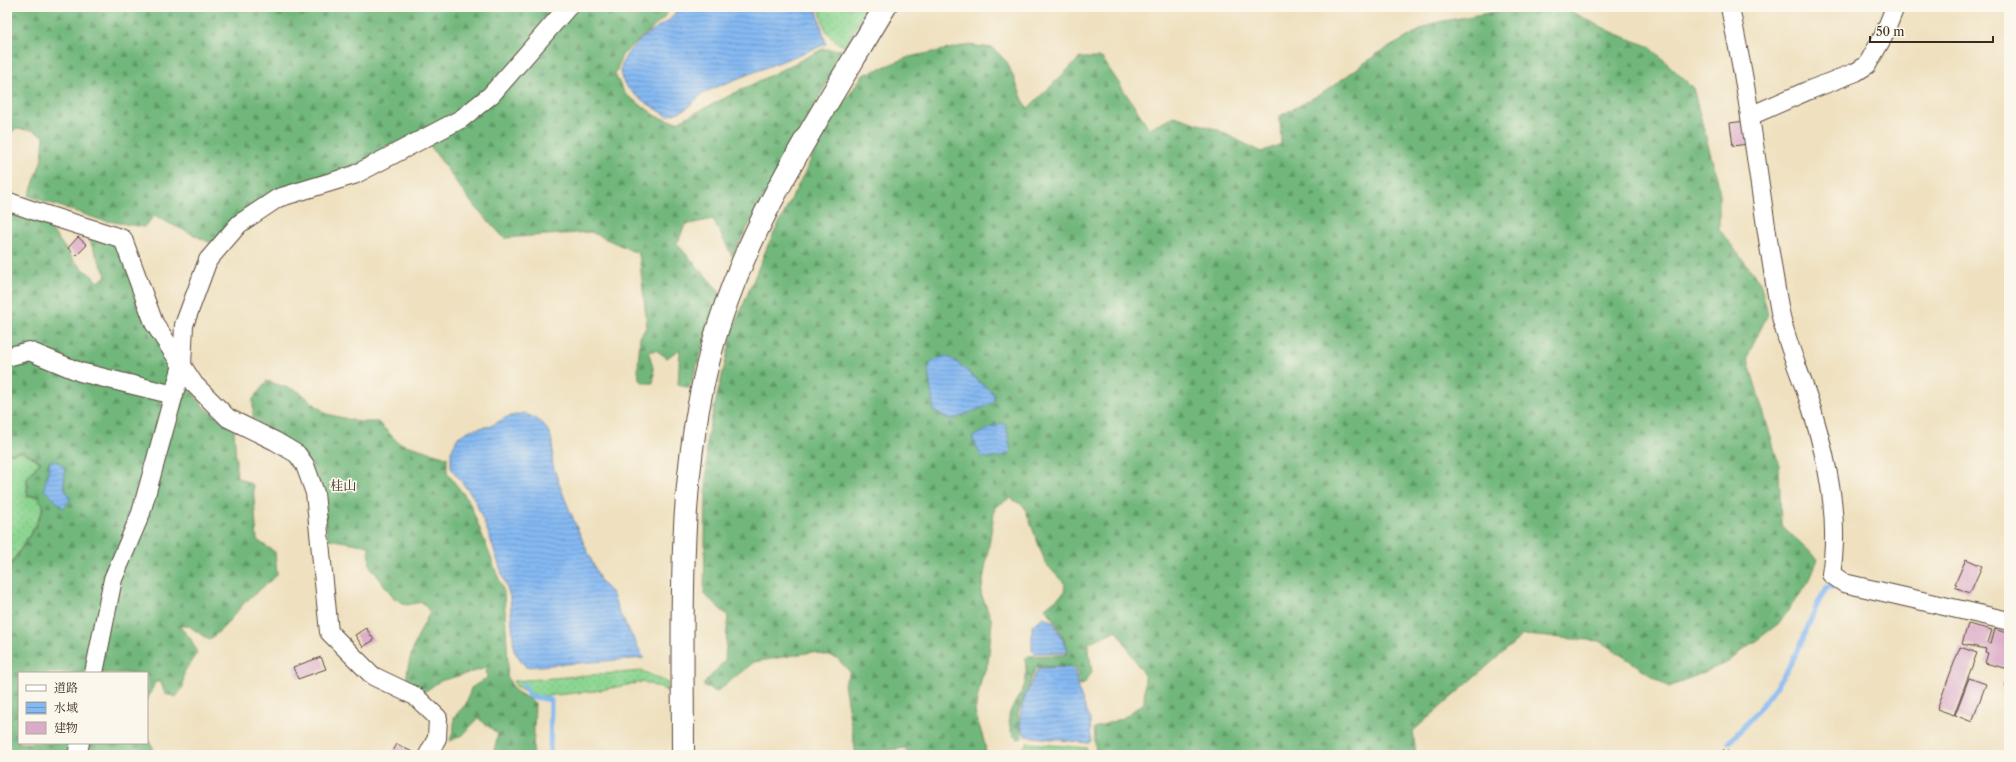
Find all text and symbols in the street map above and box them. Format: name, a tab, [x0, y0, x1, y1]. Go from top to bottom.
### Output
scale bar	[1870, 18, 1993, 44]
text: 50 m	[1876, 24, 1905, 39]
district label: 桂山	[330, 477, 356, 493]
legend	[18, 672, 148, 744]
text: 道路	[54, 680, 78, 695]
text: 水域	[54, 700, 78, 715]
text: 建物	[54, 720, 78, 735]

